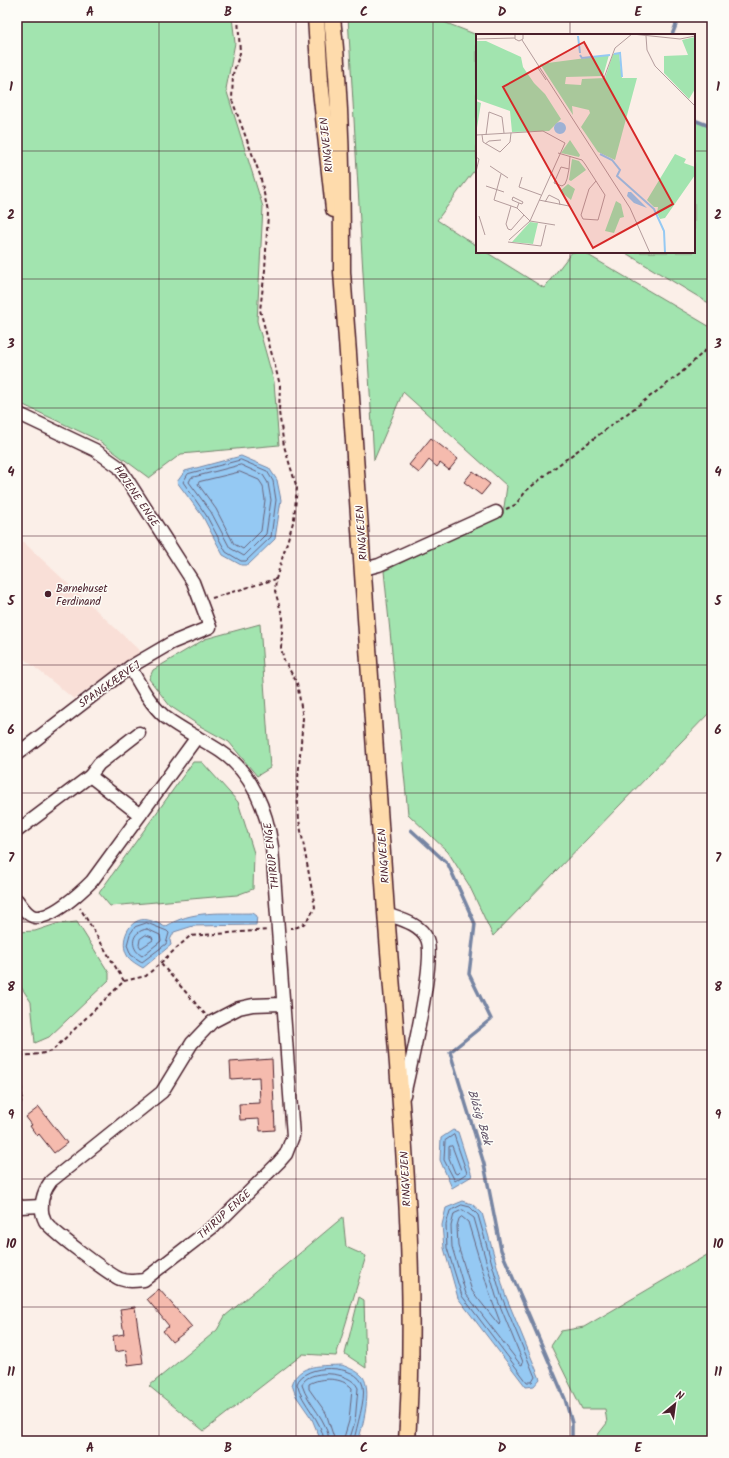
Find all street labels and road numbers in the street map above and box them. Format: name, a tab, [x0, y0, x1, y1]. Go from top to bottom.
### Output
street label: RINGVEJEN	[315, 116, 339, 173]
street label: HØJENE ENGE	[109, 462, 164, 532]
street label: RINGVEJEN	[351, 504, 373, 561]
street label: SPANGKÆRVEJ	[75, 656, 145, 713]
street label: THIRUP ENGE	[259, 821, 285, 890]
street label: RINGVEJEN	[373, 827, 395, 884]
street label: RINGVEJEN	[396, 1150, 416, 1207]
street label: THIRUP ENGE	[194, 1185, 256, 1244]

